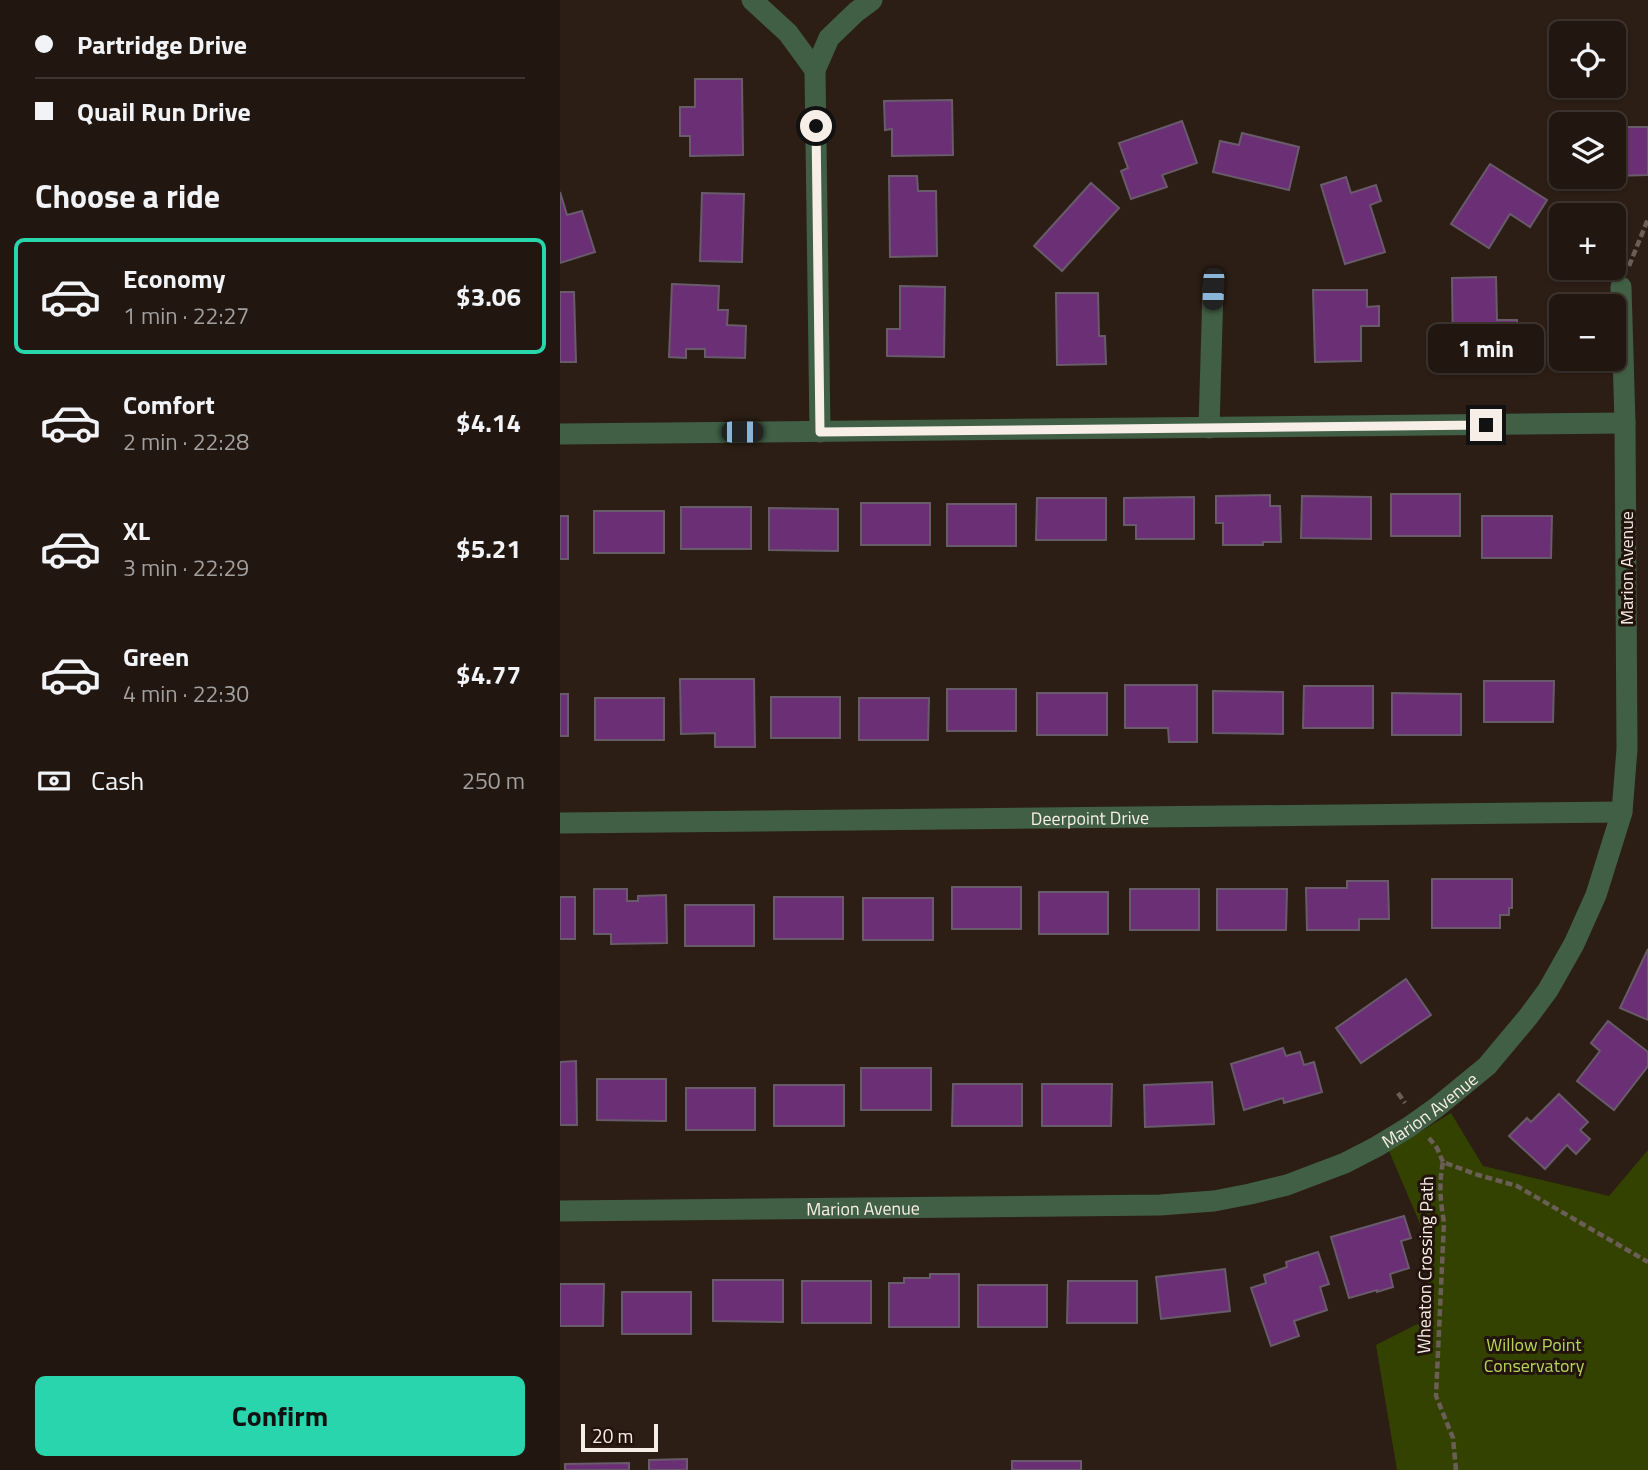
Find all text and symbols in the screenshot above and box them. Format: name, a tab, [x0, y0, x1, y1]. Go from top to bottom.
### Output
map controls	[1549, 21, 1626, 371]
button: locate	[1549, 21, 1626, 98]
text: Partridge Drive	[77, 25, 247, 64]
text: Quail Run Drive	[77, 92, 251, 131]
route start	[800, 110, 832, 142]
button: layers	[1549, 112, 1626, 189]
text: Choose a ride	[35, 172, 220, 220]
button: +	[1549, 203, 1626, 280]
text: Economy	[123, 259, 225, 298]
icon: car	[39, 265, 102, 328]
car	[1202, 268, 1225, 310]
text: $3.06	[456, 277, 521, 316]
button: −	[1549, 294, 1626, 371]
text: 1 min · 22:27	[123, 298, 249, 333]
callout: 1 min	[1428, 324, 1544, 372]
text: 1 min	[1458, 331, 1514, 366]
text: Comfort	[123, 385, 215, 424]
icon: car	[39, 391, 102, 454]
text: $4.14	[456, 403, 521, 442]
route end	[1470, 409, 1502, 441]
car	[722, 422, 764, 443]
text: 2 min · 22:28	[123, 424, 249, 459]
text: XL	[123, 511, 150, 550]
street label: Marion Avenue	[1613, 511, 1640, 625]
icon: car	[39, 517, 102, 580]
text: $5.21	[456, 529, 521, 568]
text: 3 min · 22:29	[123, 550, 249, 585]
text: Green	[123, 637, 189, 676]
icon: car	[39, 643, 102, 706]
text: $4.77	[456, 655, 521, 694]
text: 4 min · 22:30	[123, 676, 249, 711]
text: Cash	[91, 761, 144, 800]
icon: cash	[35, 762, 73, 800]
text: 250 m	[462, 763, 525, 798]
street label: Deerpoint Drive	[1031, 803, 1149, 832]
street label: Marion Avenue	[1376, 1065, 1484, 1154]
street label: Wheaton Crossing Path	[1410, 1176, 1440, 1354]
street label: Marion Avenue	[806, 1194, 920, 1222]
park label: Willow Point Conservatory	[1484, 1331, 1585, 1379]
button: Confirm	[35, 1376, 525, 1456]
scale bar	[581, 1421, 658, 1453]
text: 20 m	[592, 1421, 633, 1450]

